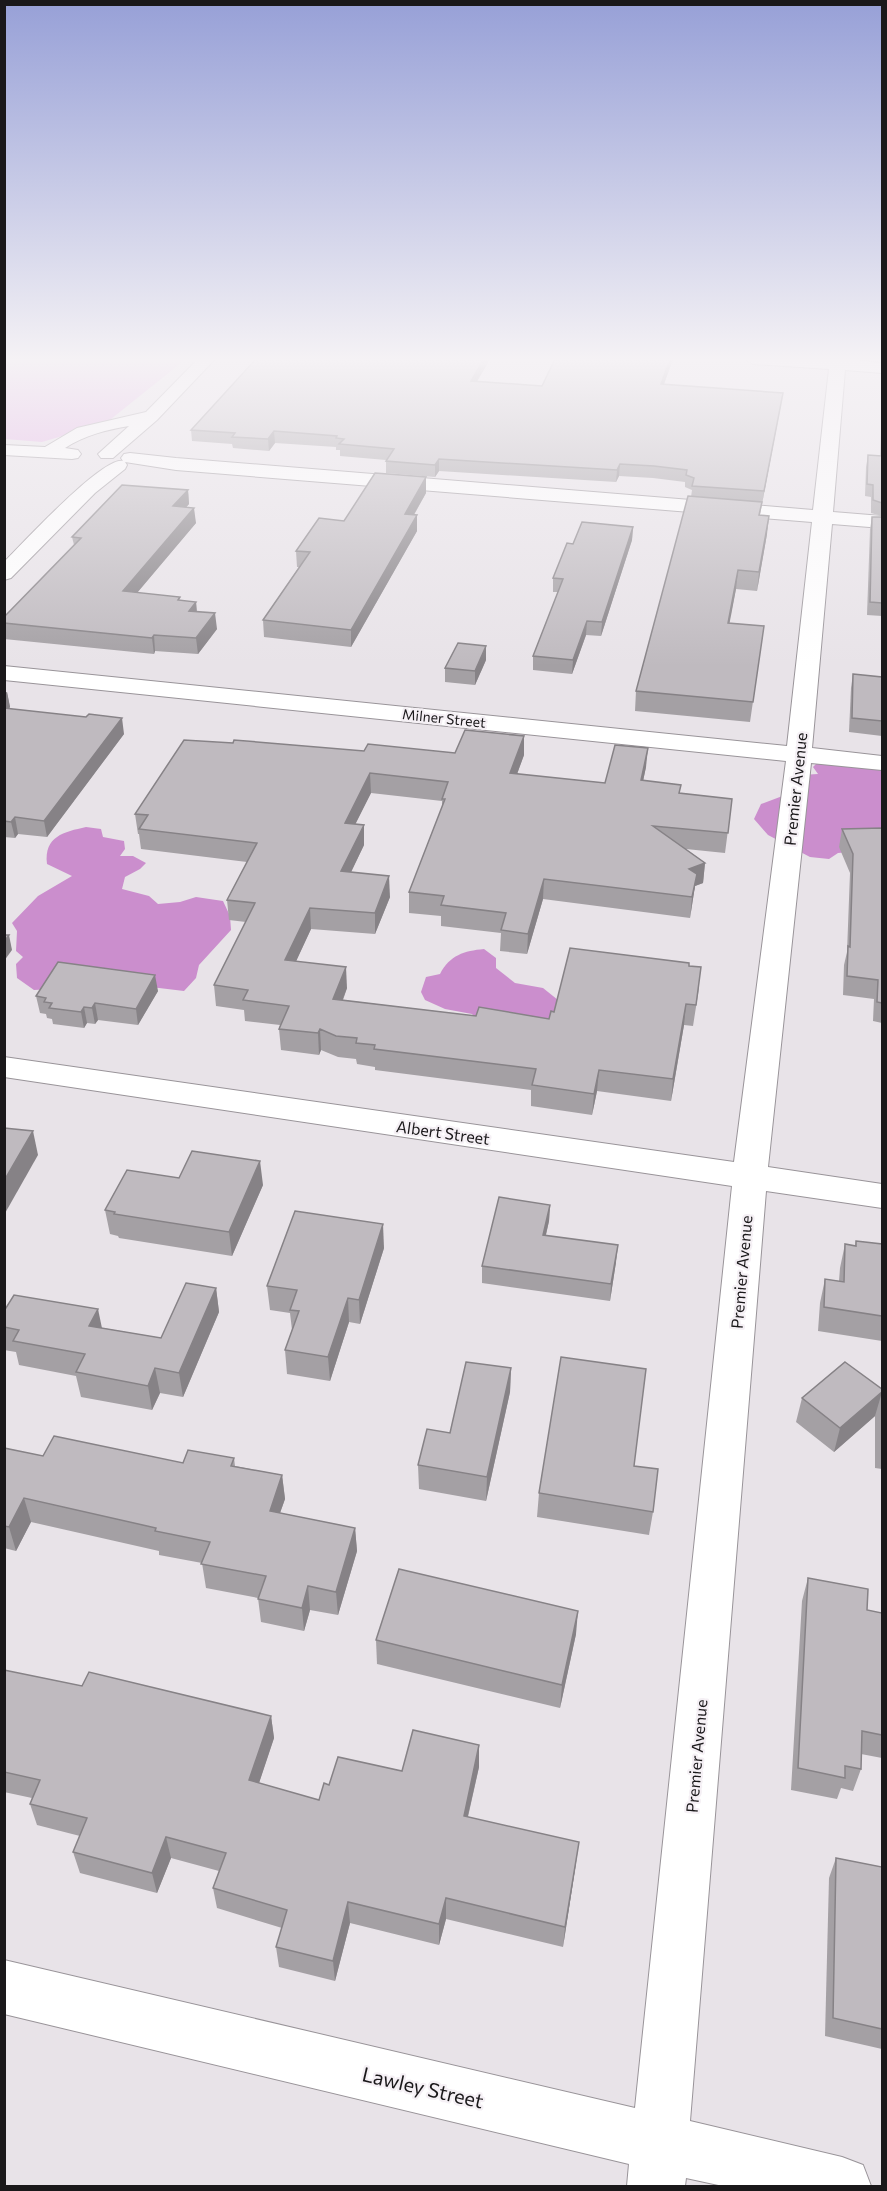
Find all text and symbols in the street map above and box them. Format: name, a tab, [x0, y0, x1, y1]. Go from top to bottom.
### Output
street label: Milner Street	[401, 705, 487, 731]
street label: Premier Avenue	[780, 731, 810, 847]
street label: Albert Street	[395, 1116, 491, 1148]
street label: Premier Avenue	[727, 1214, 755, 1330]
street label: Premier Avenue	[682, 1698, 710, 1814]
street label: Lawley Street	[360, 2061, 486, 2113]

